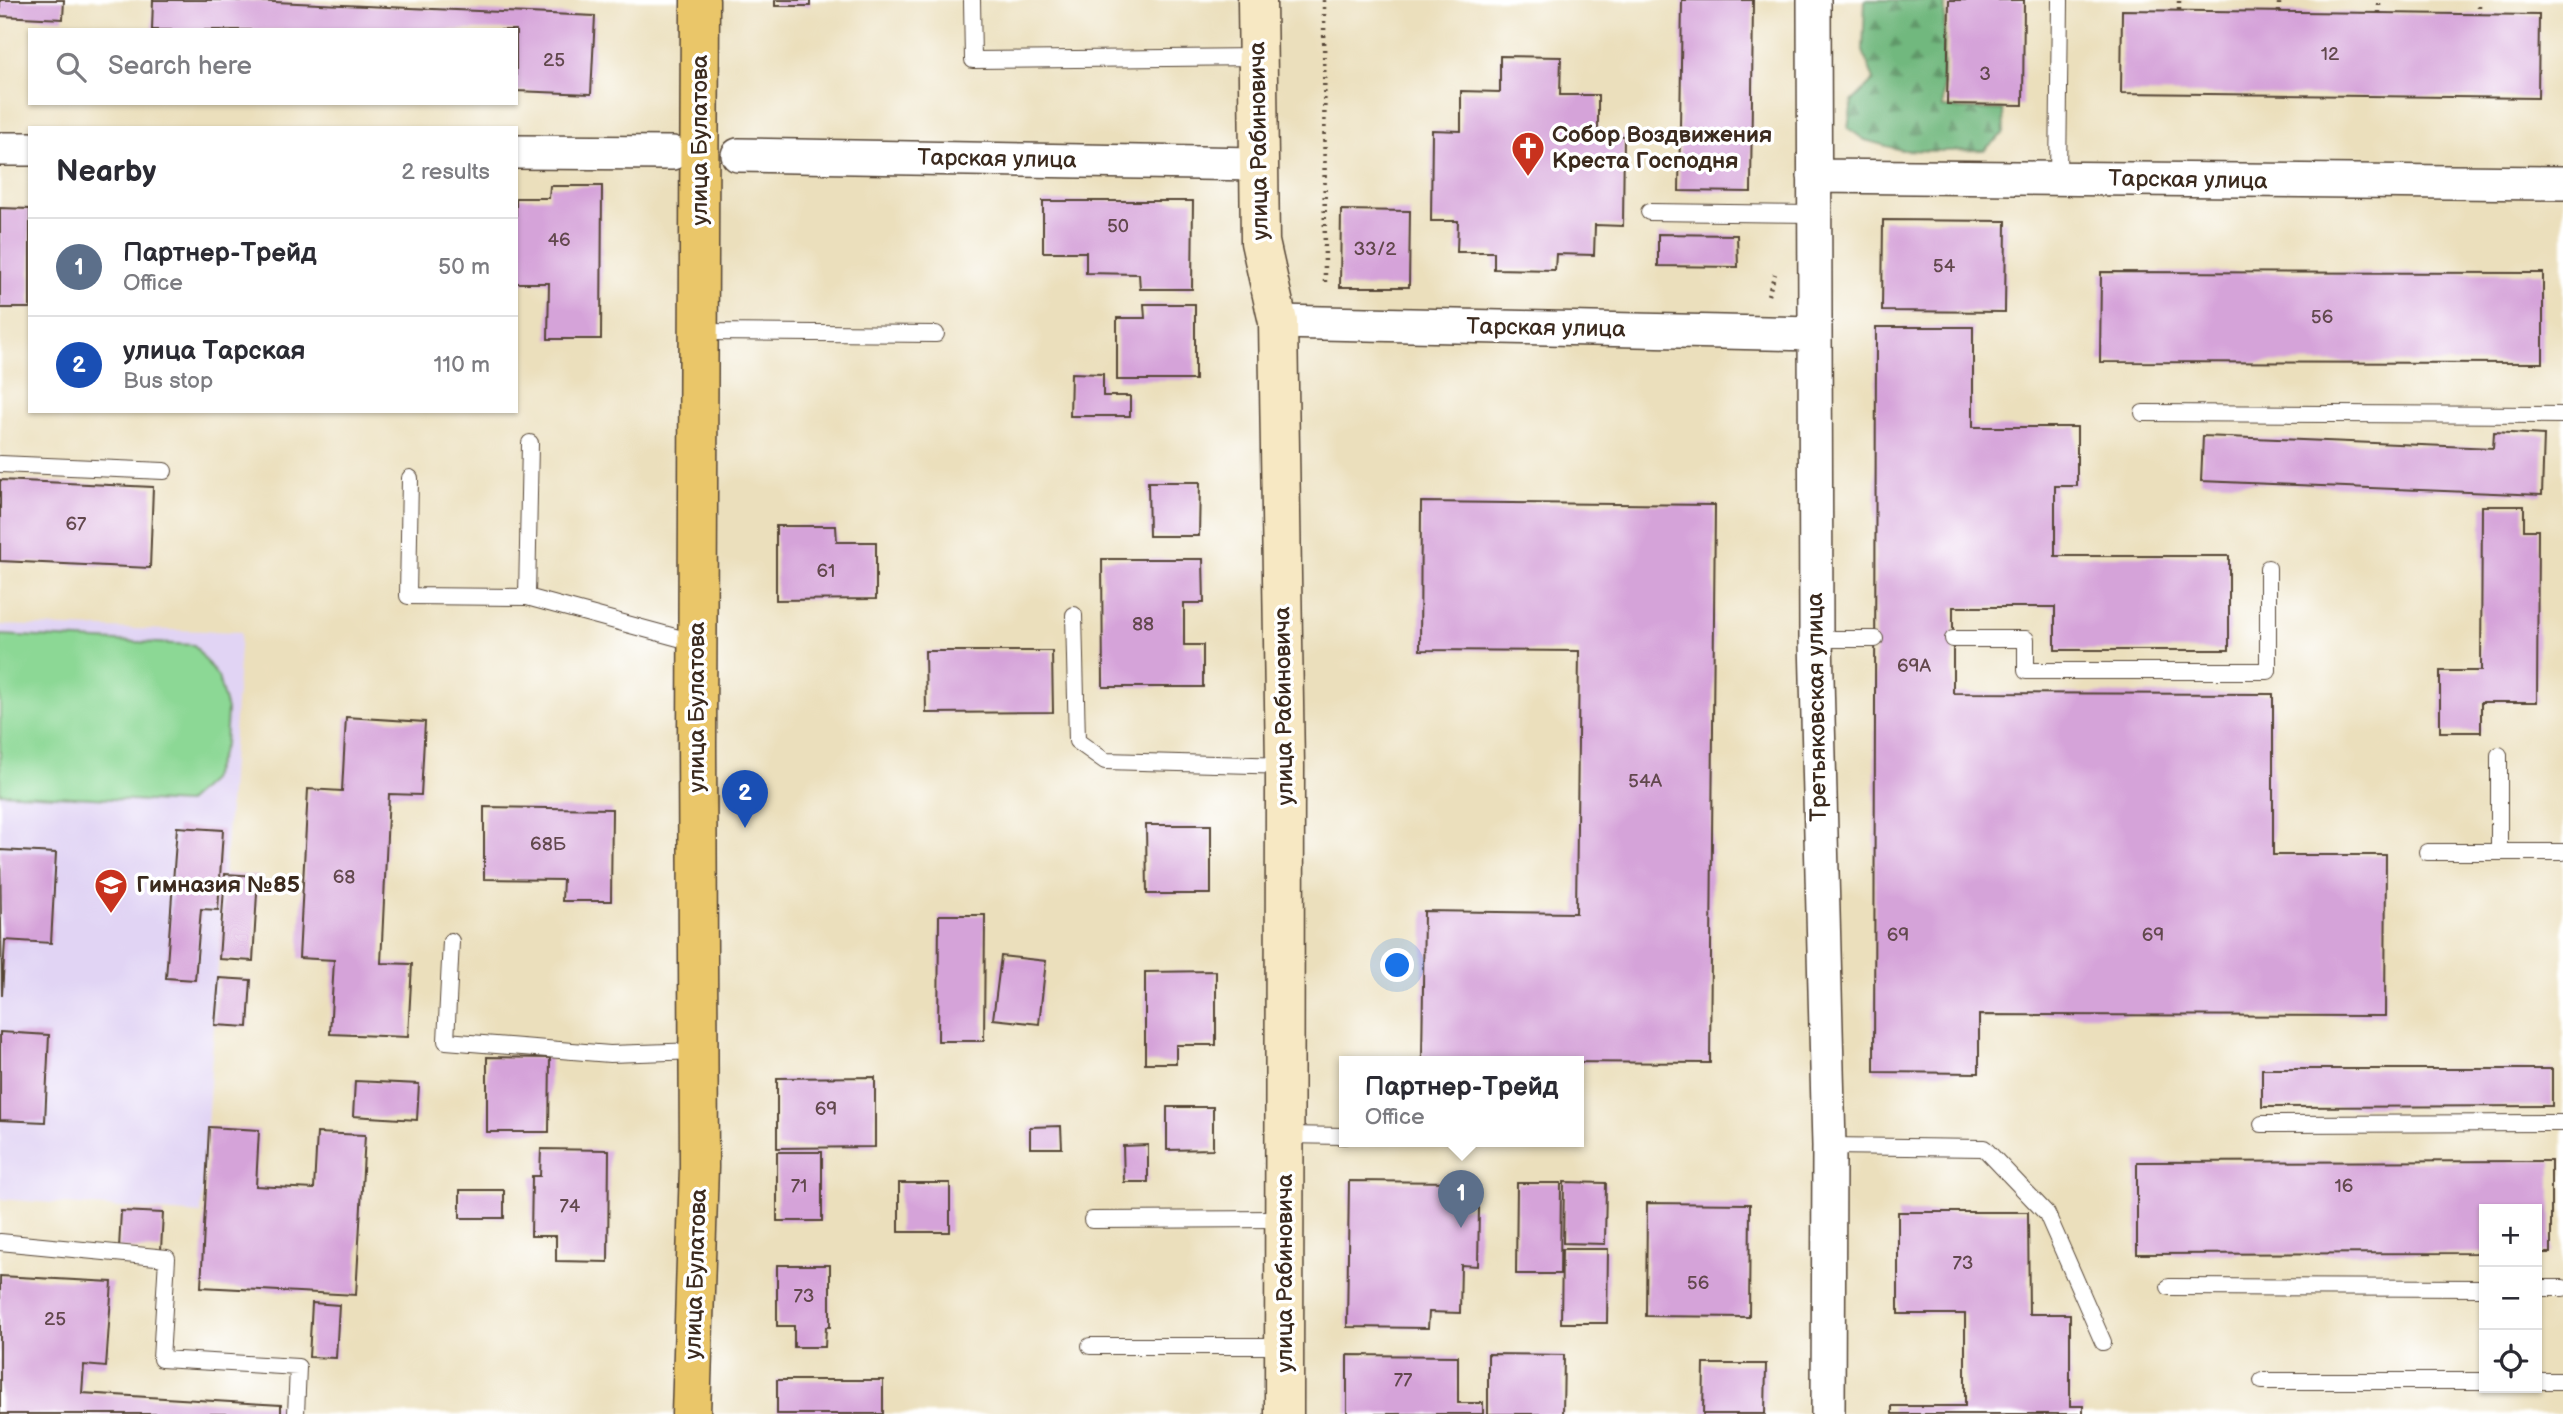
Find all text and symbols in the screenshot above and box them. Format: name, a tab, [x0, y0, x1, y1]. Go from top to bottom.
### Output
search box	[28, 28, 518, 105]
street label: улица Рабиновича	[1243, 41, 1275, 241]
house number: 12	[2321, 43, 2340, 66]
icon: search	[52, 48, 90, 86]
house number: 25	[543, 49, 565, 72]
text: Search here	[108, 51, 252, 82]
street label: улица Булатова	[686, 54, 714, 225]
house number: 3	[1979, 63, 1991, 86]
place label: Собор Воздвижения Креста Господня	[1552, 121, 1772, 175]
church icon: Собор Воздвижения Креста Господня	[1509, 129, 1547, 178]
street label: Тарская улица	[917, 144, 1077, 174]
text: Nearby	[56, 154, 156, 190]
text: 2 results	[401, 158, 490, 186]
street label: Тарская улица	[2108, 165, 2268, 195]
house number: 50	[1107, 215, 1129, 238]
house number: 46	[547, 229, 571, 252]
text: Партнер-Трейд	[123, 238, 316, 269]
house number: 33/2	[1353, 238, 1397, 261]
text: 1	[74, 253, 84, 281]
text: 50 m	[438, 253, 490, 281]
house number: 54	[1933, 255, 1956, 278]
text: Office	[123, 269, 183, 297]
house number: 56	[2311, 306, 2333, 329]
street label: Тарская улица	[1466, 313, 1626, 343]
text: улица Тарская	[123, 336, 306, 367]
text: 2	[72, 351, 86, 379]
text: 110 m	[433, 351, 490, 379]
text: Bus stop	[123, 367, 213, 395]
house number: 67	[66, 513, 87, 536]
house number: 61	[817, 560, 835, 583]
street label: Третьяковская улица	[1801, 592, 1833, 822]
street label: улица Рабиновича	[1268, 606, 1300, 806]
house number: 88	[1132, 613, 1154, 636]
street label: улица Булатова	[683, 621, 711, 792]
house number: 69А	[1897, 655, 1932, 678]
pin: 2	[722, 770, 768, 828]
house number: 54А	[1628, 770, 1662, 793]
house number: 68Б	[530, 833, 567, 856]
school or university icon: Гимназия №85	[92, 866, 130, 915]
house number: 68	[333, 866, 355, 889]
place label: Гимназия №85	[136, 871, 300, 899]
house number: 69	[1887, 924, 1909, 947]
house number: 69	[2142, 924, 2164, 947]
your location	[1380, 948, 1414, 982]
popup	[1339, 1056, 1584, 1147]
text: Партнер-Трейд	[1365, 1072, 1558, 1103]
house number: 69	[815, 1098, 837, 1121]
text: Office	[1365, 1103, 1425, 1131]
pin: 1	[1438, 1170, 1484, 1228]
street label: улица Рабиновича	[1271, 1173, 1299, 1372]
house number: 71	[791, 1175, 807, 1198]
house number: 16	[2335, 1175, 2353, 1198]
street label: улица Булатова	[679, 1188, 713, 1360]
house number: 74	[560, 1195, 581, 1218]
map controls	[2479, 1204, 2542, 1393]
button: +	[2479, 1204, 2542, 1267]
house number: 73	[1952, 1252, 1974, 1275]
button: −	[2479, 1267, 2542, 1330]
house number: 56	[1687, 1272, 1709, 1295]
house number: 73	[793, 1285, 815, 1308]
house number: 25	[44, 1308, 66, 1331]
button: locate	[2479, 1330, 2542, 1393]
house number: 77	[1394, 1369, 1413, 1392]

